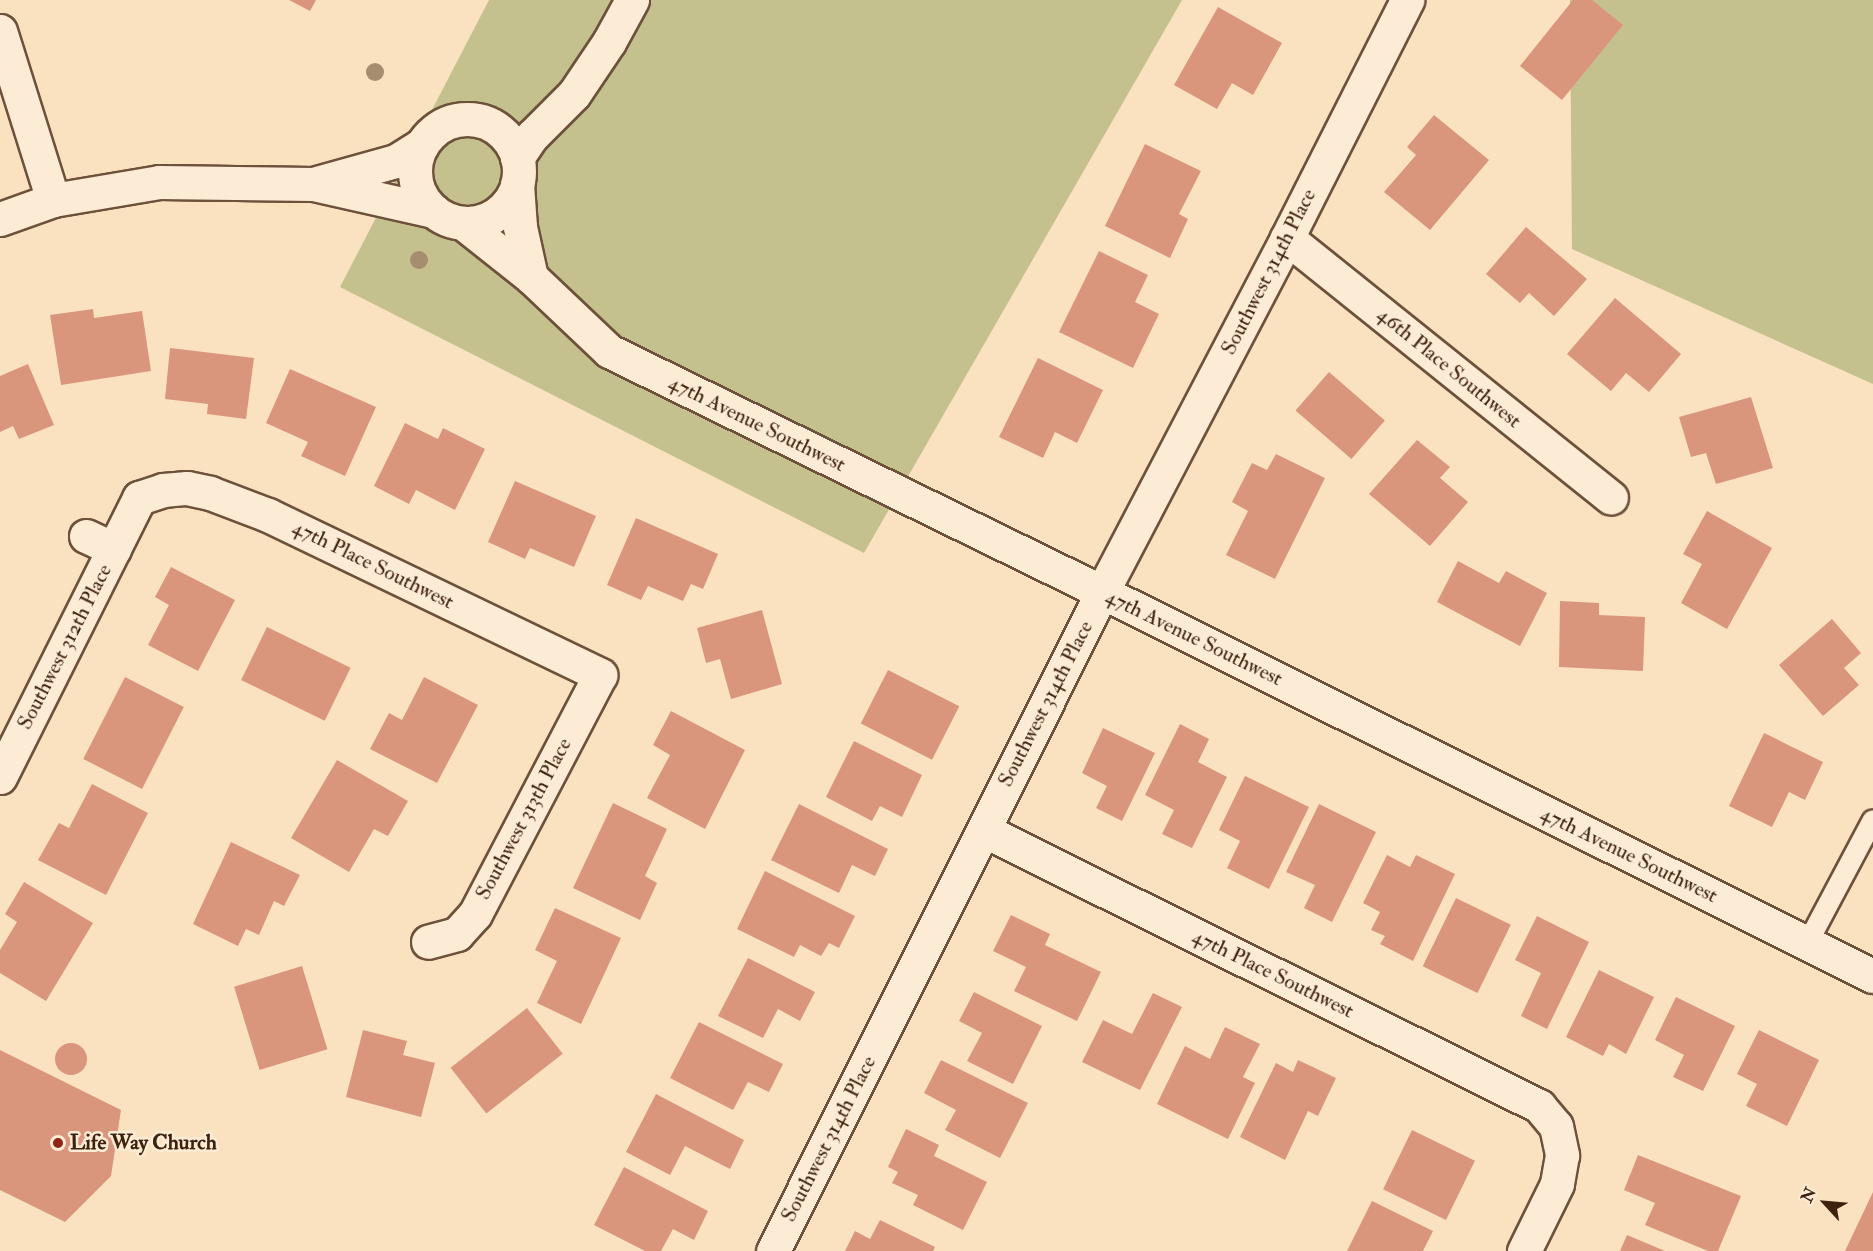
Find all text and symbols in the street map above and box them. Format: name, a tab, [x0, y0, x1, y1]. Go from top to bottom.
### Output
street label: Southwest 314th Place	[1216, 185, 1322, 359]
street label: 46th Place Southwest	[1372, 302, 1526, 434]
street label: 47th Avenue Southwest	[664, 370, 850, 478]
street label: 47th Place Southwest	[288, 515, 458, 615]
street label: Southwest 312th Place	[12, 560, 118, 734]
street label: 47th Avenue Southwest	[1101, 584, 1287, 692]
street label: Southwest 314th Place	[993, 617, 1099, 791]
street label: Southwest 313th Place	[471, 734, 577, 904]
street label: 47th Avenue Southwest	[1536, 801, 1722, 909]
street label: 47th Place Southwest	[1188, 924, 1358, 1024]
street label: Southwest 314th Place	[776, 1052, 882, 1226]
place label: Life Way Church	[70, 1130, 217, 1156]
marker: Life Way Church	[51, 1136, 65, 1150]
north arrow	[1795, 1173, 1855, 1233]
text: N	[1797, 1184, 1821, 1206]

